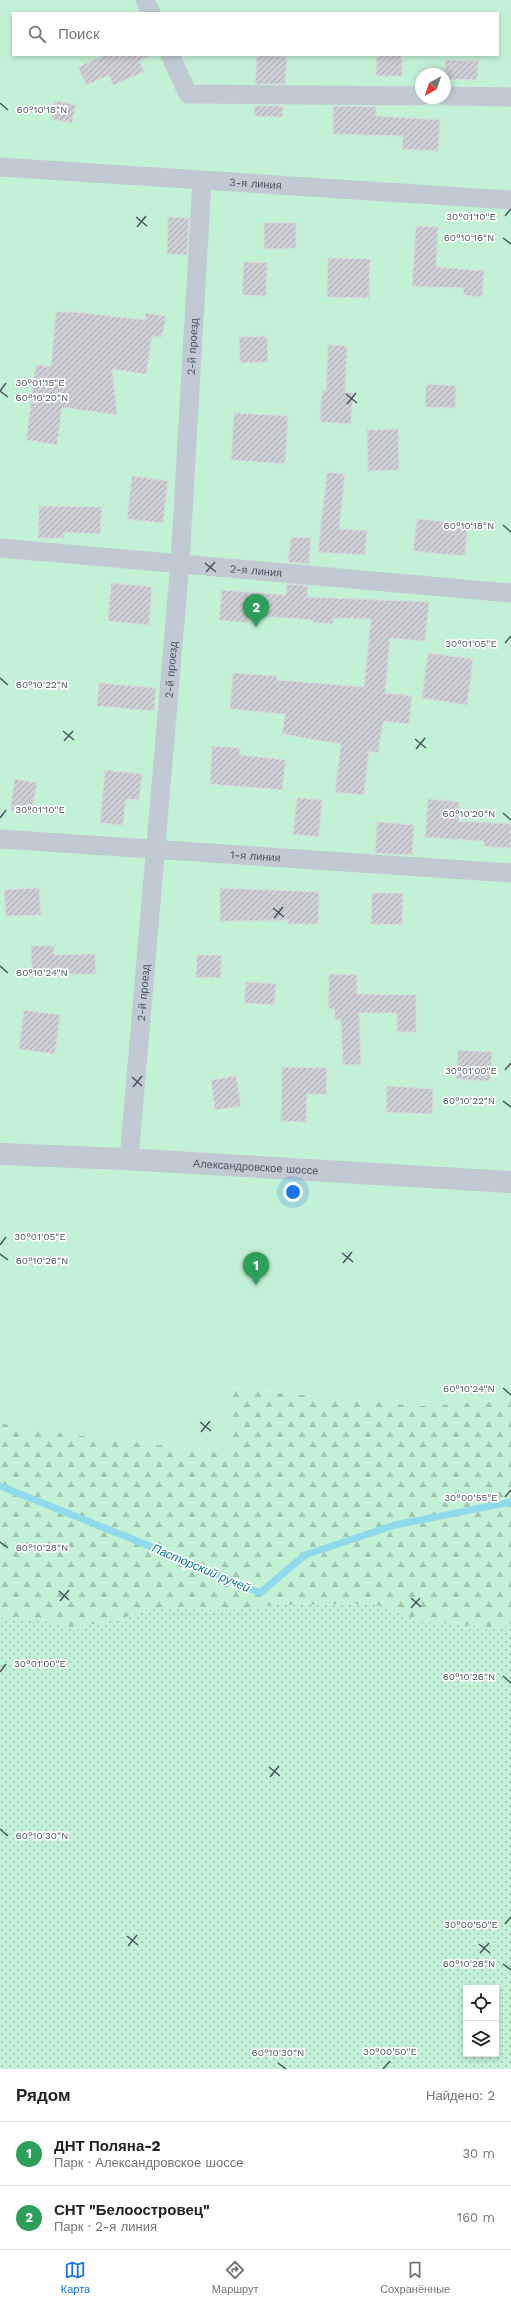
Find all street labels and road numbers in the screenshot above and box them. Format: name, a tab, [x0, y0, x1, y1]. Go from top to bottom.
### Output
street label: 3-я линия	[229, 176, 282, 192]
street label: 2-й проезд	[185, 317, 201, 375]
street label: 2-я линия	[229, 562, 283, 580]
street label: 2-й проезд	[162, 640, 180, 699]
street label: 1-я линия	[230, 848, 281, 865]
street label: 2-й проезд	[135, 963, 153, 1022]
street label: Александровское шоссе	[193, 1157, 319, 1178]

